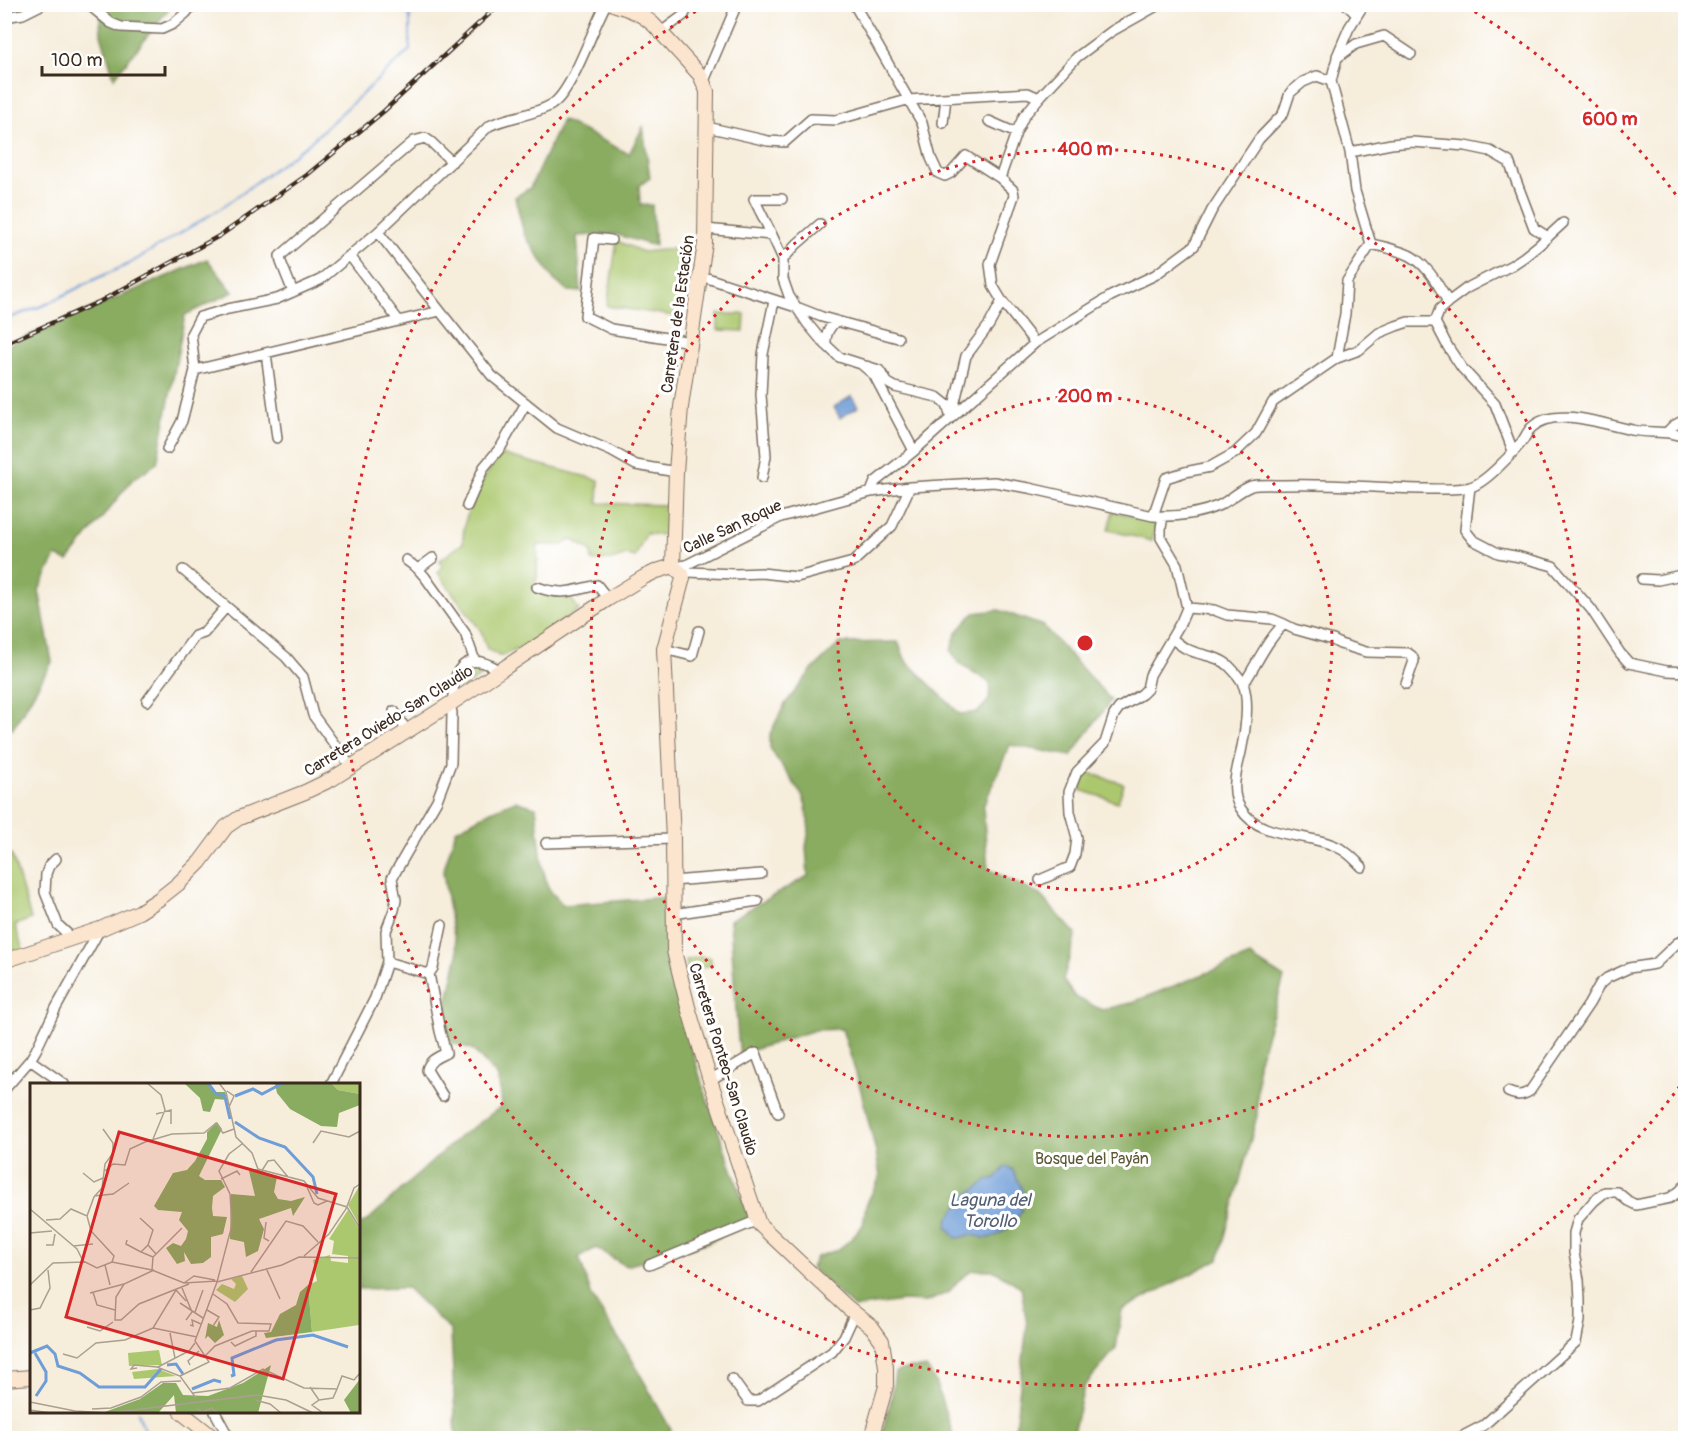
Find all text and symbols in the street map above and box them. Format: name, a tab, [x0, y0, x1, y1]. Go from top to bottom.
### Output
scale bar	[42, 39, 165, 77]
text: 100 m	[51, 49, 103, 72]
text: 600 m	[1583, 108, 1637, 131]
text: 400 m	[1058, 138, 1112, 161]
street label: Carretera de la Estación	[657, 234, 699, 395]
text: 200 m	[1058, 385, 1112, 408]
street label: Calle San Roque	[680, 495, 785, 558]
centre of rings	[1075, 633, 1095, 653]
street label: Carretera Oviedo-San Claudio	[300, 660, 477, 781]
street label: Carretera Ponteo-San Claudio	[684, 961, 762, 1158]
inset map	[30, 1083, 360, 1413]
park label: Bosque del Payán	[1035, 1149, 1149, 1169]
water label: Laguna del Torollo	[949, 1189, 1032, 1233]

